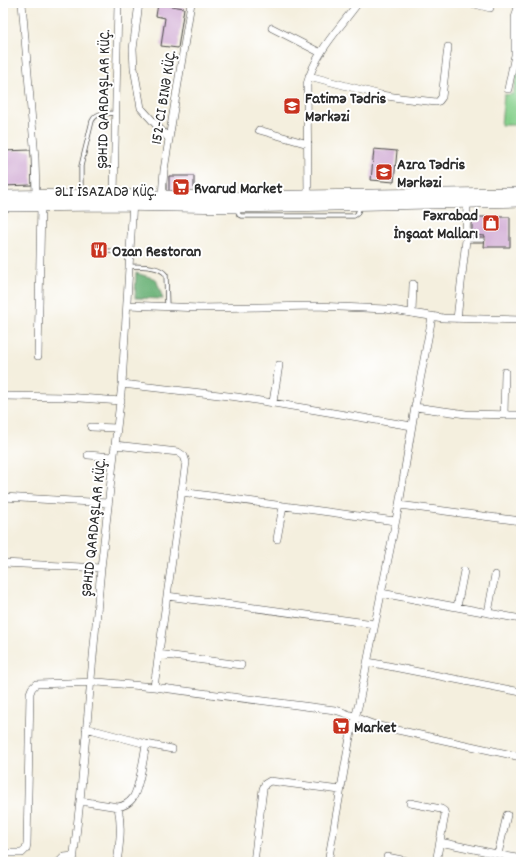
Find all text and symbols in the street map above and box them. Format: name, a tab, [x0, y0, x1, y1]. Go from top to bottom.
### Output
street label: ŞƏHID QARDAŞLAR KÜÇ.	[92, 29, 117, 169]
street label: 152-CI BINƏ KÜÇ.	[146, 48, 183, 146]
place label: Fatimə Tədris Mərkəzi	[305, 88, 387, 129]
school or university icon: Fatimə Tədris Mərkəzi	[282, 96, 302, 116]
place label: Azra Tədris Mərkəzi	[397, 154, 466, 195]
school or university icon: Azra Tədris Mərkəzi	[374, 162, 394, 182]
supermarket icon: Rvarud Market	[171, 177, 191, 197]
place label: Rvarud Market	[194, 178, 282, 201]
street label: ƏLI İSAZADƏ KÜÇ.	[55, 181, 157, 204]
place label: Fəxrabad İnşaat Malları	[394, 205, 478, 246]
shop icon: Fəxrabad İnşaat Malları	[481, 213, 501, 233]
restaurant icon: Ozan Restoran	[89, 240, 109, 260]
place label: Ozan Restoran	[112, 241, 201, 264]
street label: ŞƏHID QARDAŞLAR KÜÇ.	[76, 457, 113, 598]
supermarket icon: Market	[331, 716, 351, 736]
place label: Market	[354, 717, 396, 740]

